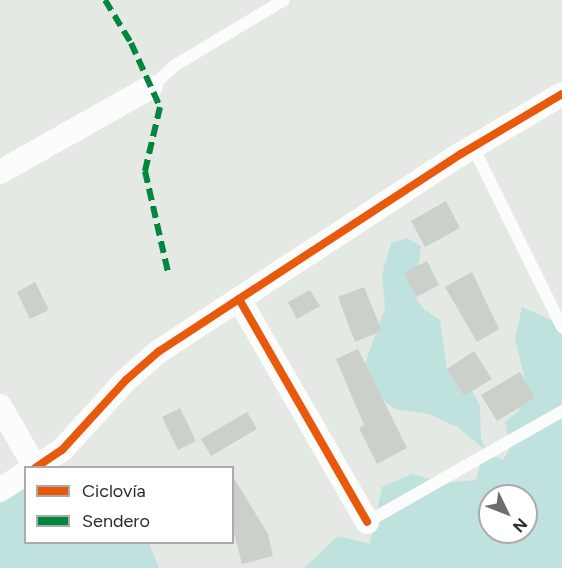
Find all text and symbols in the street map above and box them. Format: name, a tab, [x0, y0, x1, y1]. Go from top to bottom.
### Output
legend	[24, 466, 234, 544]
text: Ciclovía	[82, 480, 146, 502]
north arrow	[478, 484, 538, 544]
text: Sendero	[82, 510, 150, 532]
text: N	[509, 514, 531, 536]

